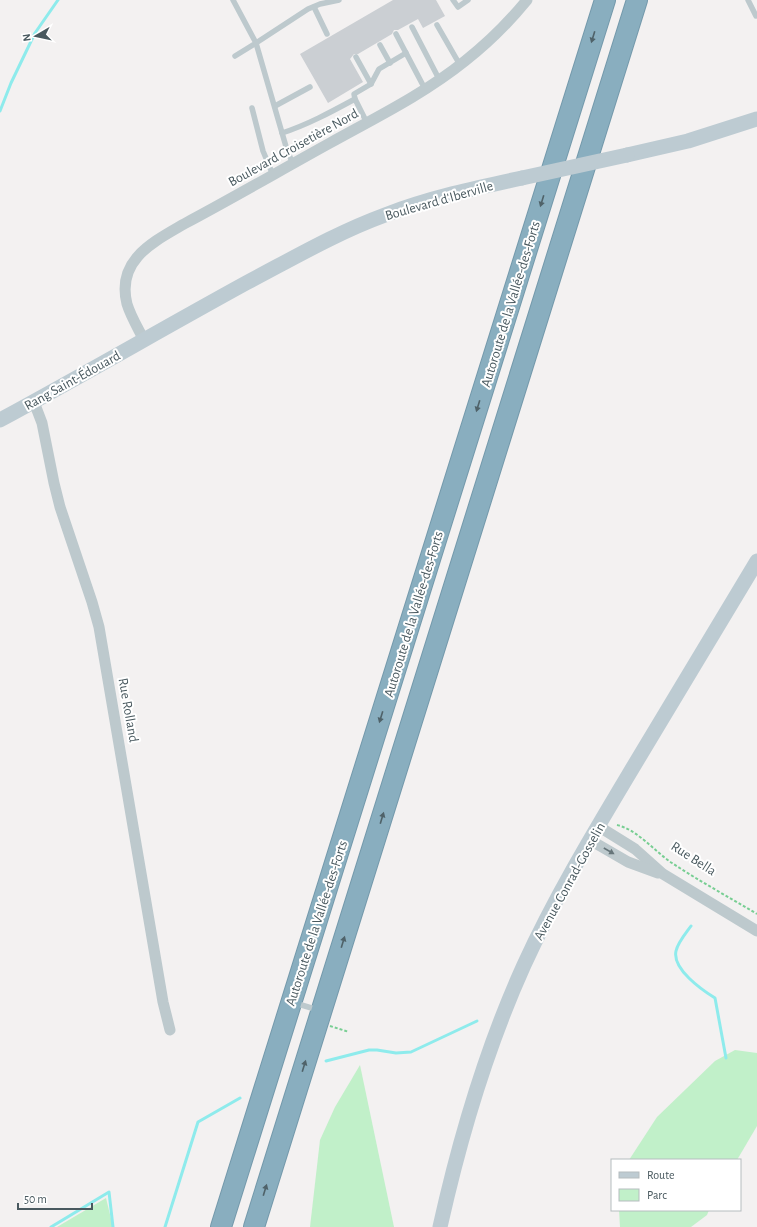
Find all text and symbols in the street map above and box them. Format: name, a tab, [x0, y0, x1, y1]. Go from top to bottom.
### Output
north arrow	[16, 16, 56, 56]
one-way arrow	[590, 32, 596, 44]
text: N	[21, 33, 33, 42]
street label: Boulevard Croisetière Nord	[226, 106, 361, 189]
street label: Boulevard d'Iberville	[384, 179, 495, 223]
one-way arrow	[539, 196, 545, 208]
street label: Autoroute de la Vallée-des-Forts	[479, 220, 543, 389]
street label: Rang Saint-Édouard	[21, 346, 123, 413]
one-way arrow	[475, 400, 481, 412]
street label: Autoroute de la Vallée-des-Forts	[382, 530, 446, 699]
street label: Rue Rolland	[115, 677, 141, 744]
one-way arrow	[378, 711, 384, 723]
one-way arrow	[379, 811, 385, 823]
street label: Avenue Conrad-Gosselin	[532, 820, 608, 943]
street label: Autoroute de la Vallée-des-Forts	[284, 839, 350, 1008]
street label: Rue Bella	[668, 839, 719, 879]
one-way arrow	[603, 848, 615, 855]
one-way arrow	[340, 935, 346, 947]
one-way arrow	[301, 1059, 307, 1071]
legend	[611, 1159, 741, 1211]
text: Route	[647, 1169, 674, 1181]
one-way arrow	[262, 1183, 268, 1195]
scale bar	[18, 1185, 92, 1211]
text: Parc	[647, 1189, 667, 1201]
text: 50 m	[24, 1193, 47, 1205]

